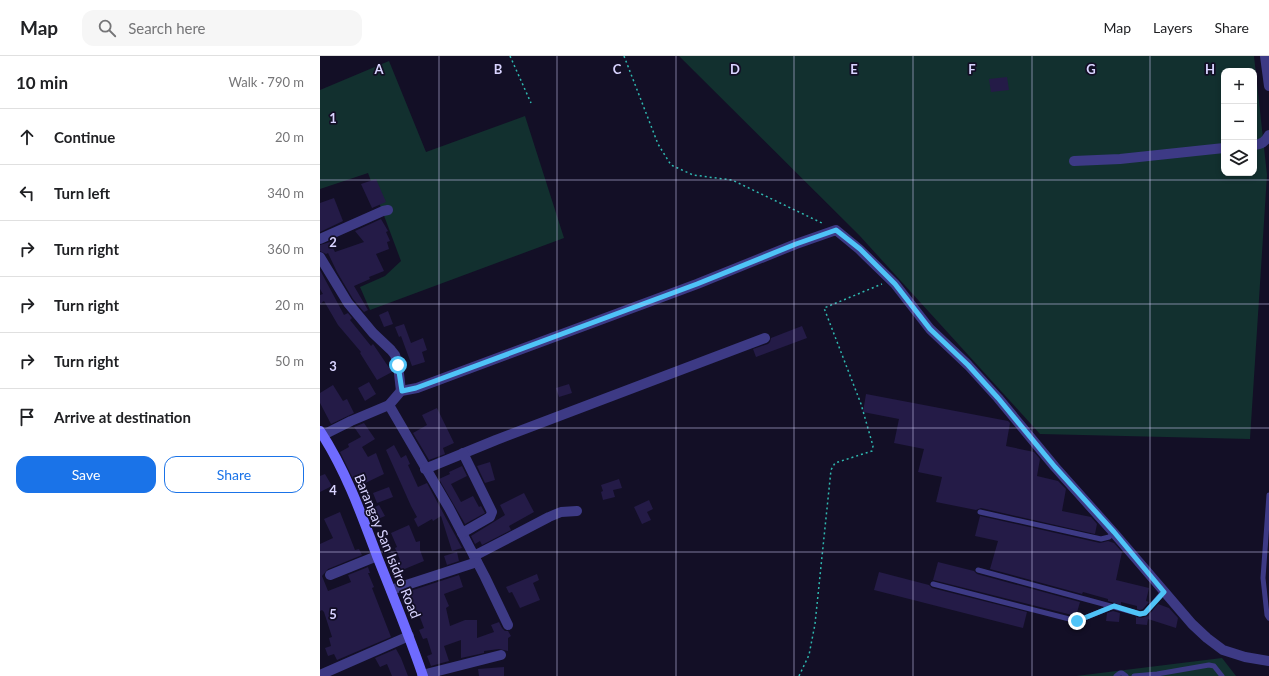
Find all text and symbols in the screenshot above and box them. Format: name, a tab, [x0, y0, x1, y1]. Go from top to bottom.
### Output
search box	[82, 10, 362, 46]
text: Map	[20, 16, 58, 39]
icon: search	[96, 17, 118, 39]
text: Search here	[128, 19, 206, 37]
text: Map	[1103, 19, 1131, 36]
text: Layers	[1153, 19, 1193, 36]
text: Share	[1215, 19, 1249, 36]
text: A	[373, 61, 384, 77]
text: B	[494, 61, 503, 77]
text: C	[613, 61, 622, 77]
text: D	[730, 61, 740, 77]
text: E	[850, 61, 858, 77]
text: F	[968, 61, 976, 77]
text: G	[1086, 61, 1096, 77]
text: H	[1205, 61, 1215, 77]
map controls	[1221, 68, 1257, 176]
button: +	[1221, 68, 1257, 104]
text: 10 min	[16, 72, 68, 93]
text: Walk · 790 m	[228, 74, 304, 90]
button: −	[1221, 104, 1257, 140]
text: 1	[329, 110, 337, 126]
icon: ahead	[16, 126, 38, 148]
text: Continue	[54, 128, 115, 146]
text: 20 m	[275, 129, 304, 145]
button: layers	[1221, 140, 1257, 176]
icon: left	[16, 182, 38, 204]
text: Turn left	[54, 184, 110, 202]
text: 340 m	[267, 185, 304, 201]
text: 2	[329, 234, 337, 250]
icon: right	[16, 238, 38, 260]
text: Turn right	[54, 240, 119, 258]
text: 360 m	[267, 241, 304, 257]
icon: right	[16, 294, 38, 316]
text: Turn right	[54, 296, 119, 314]
text: 20 m	[275, 297, 304, 313]
icon: right	[16, 350, 38, 372]
text: Turn right	[54, 352, 119, 370]
text: 50 m	[275, 353, 304, 369]
route start	[389, 356, 407, 374]
text: 3	[329, 358, 337, 374]
icon: arrive	[16, 406, 38, 428]
text: Arrive at destination	[54, 408, 191, 426]
button: Save	[16, 456, 156, 493]
button: Share	[164, 456, 304, 493]
street label: Barangay San Isidro Road	[351, 471, 425, 621]
text: 4	[329, 482, 337, 498]
text: 5	[329, 606, 337, 622]
route end	[1068, 612, 1086, 630]

